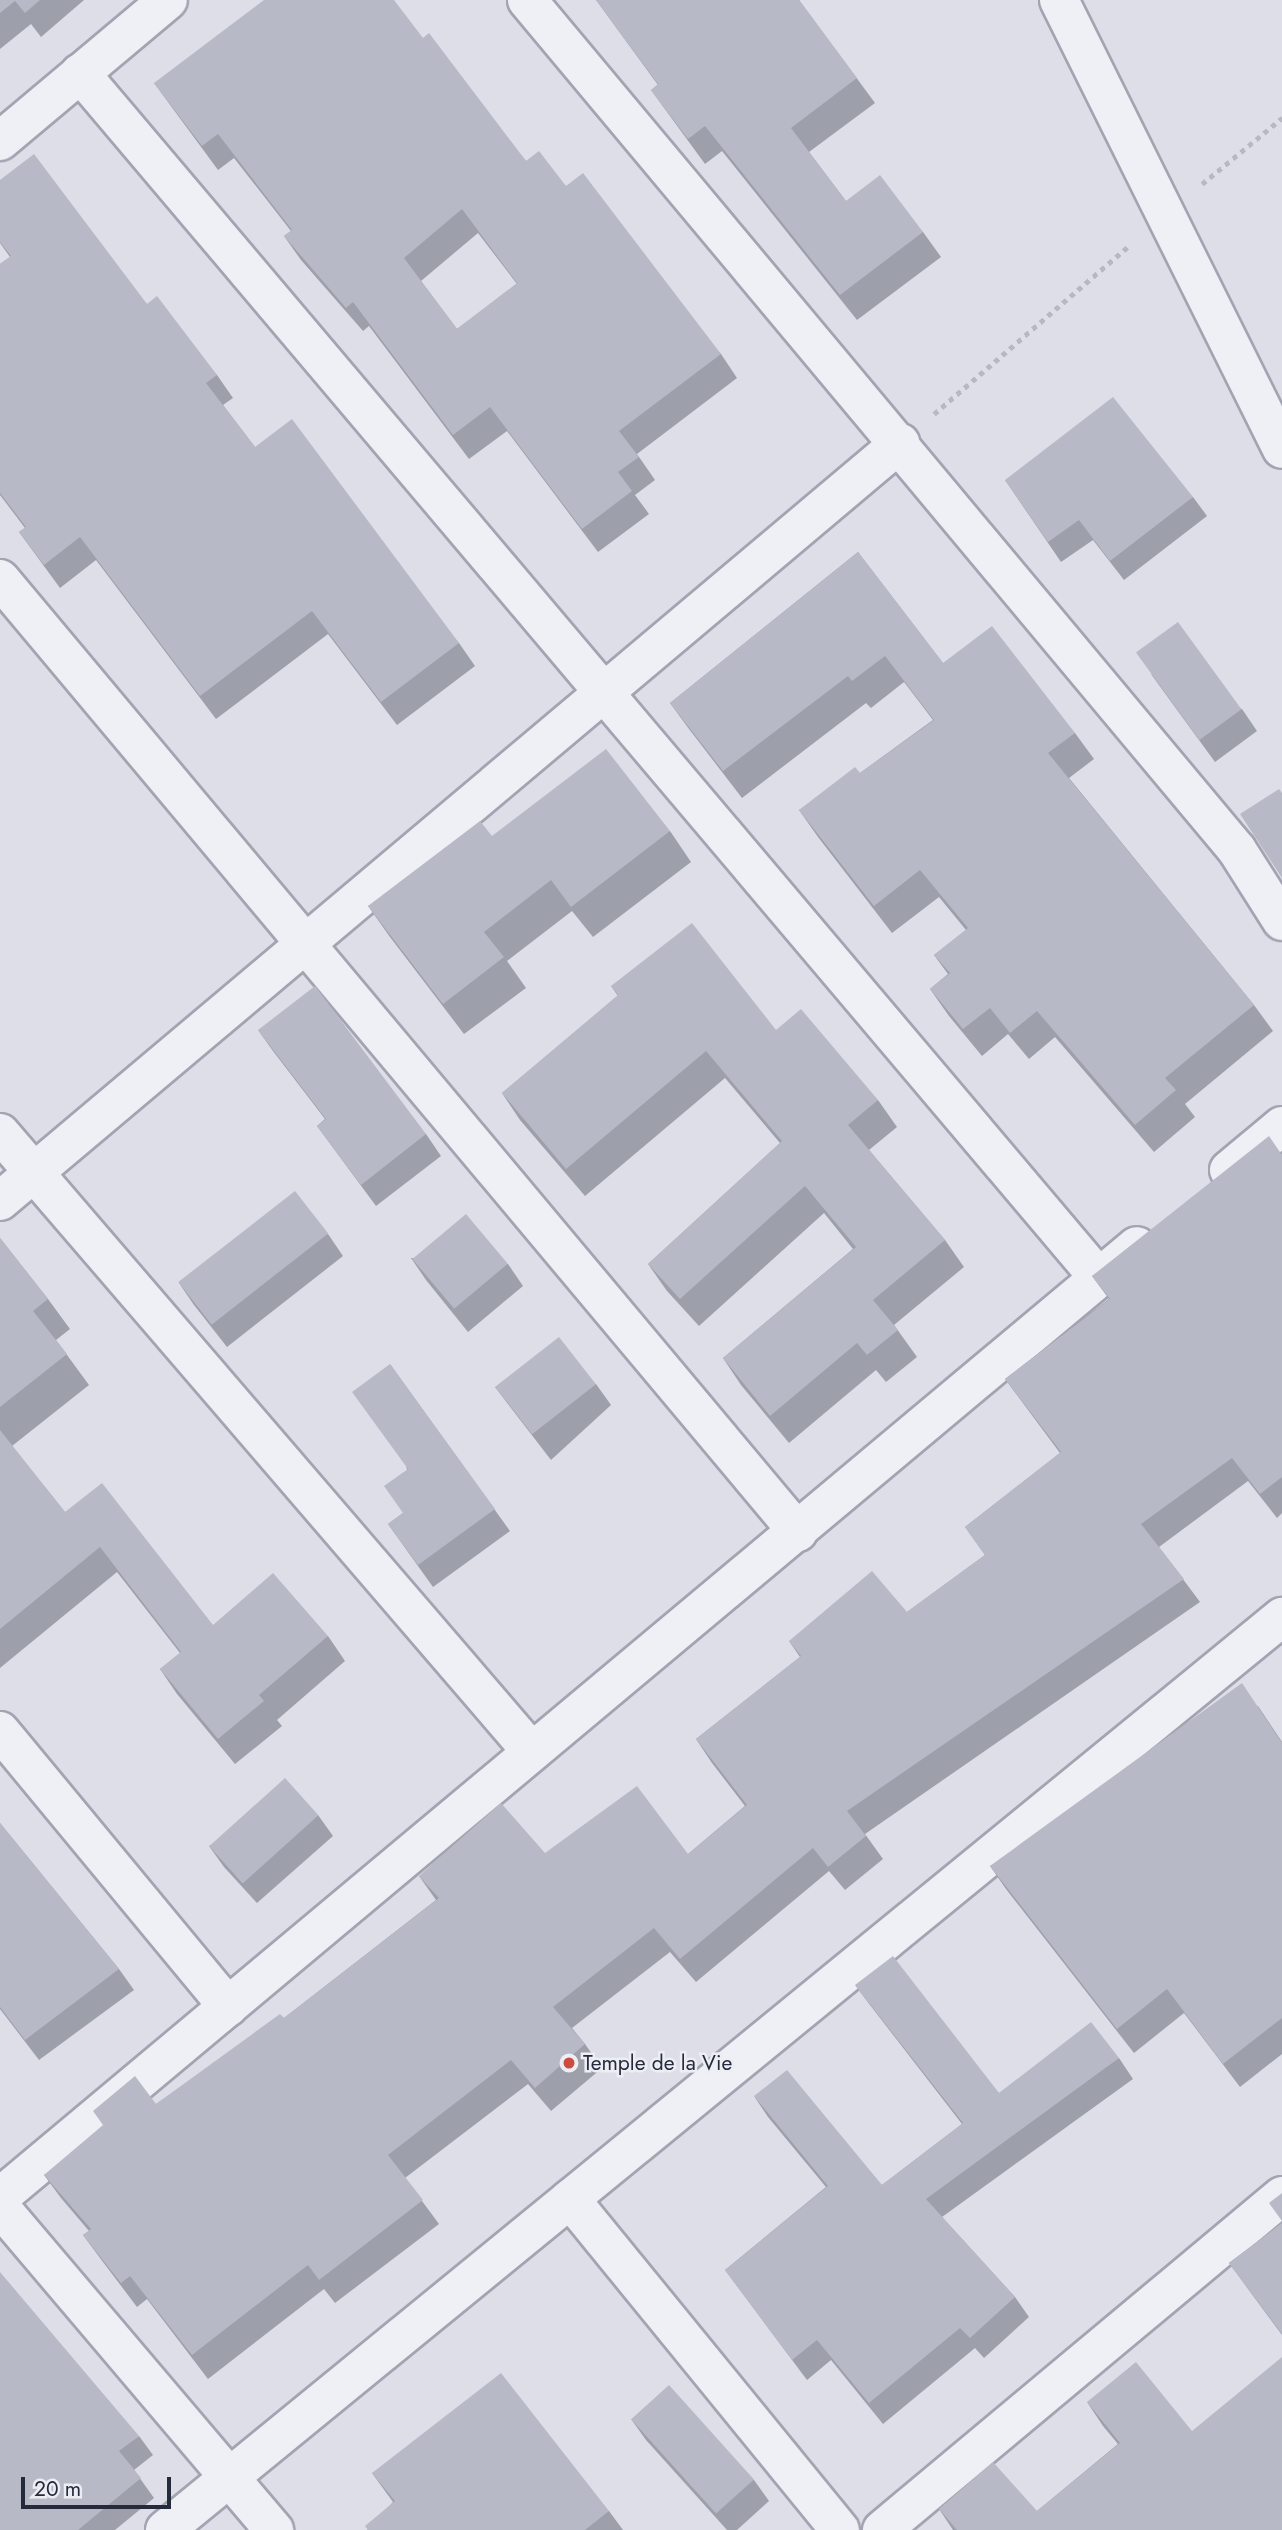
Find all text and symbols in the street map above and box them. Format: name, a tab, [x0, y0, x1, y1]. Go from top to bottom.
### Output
place label: Temple de la Vie	[583, 2050, 732, 2076]
marker: Temple de la Vie	[561, 2055, 577, 2071]
scale bar	[24, 2464, 175, 2508]
text: 20 m	[34, 2474, 81, 2504]

